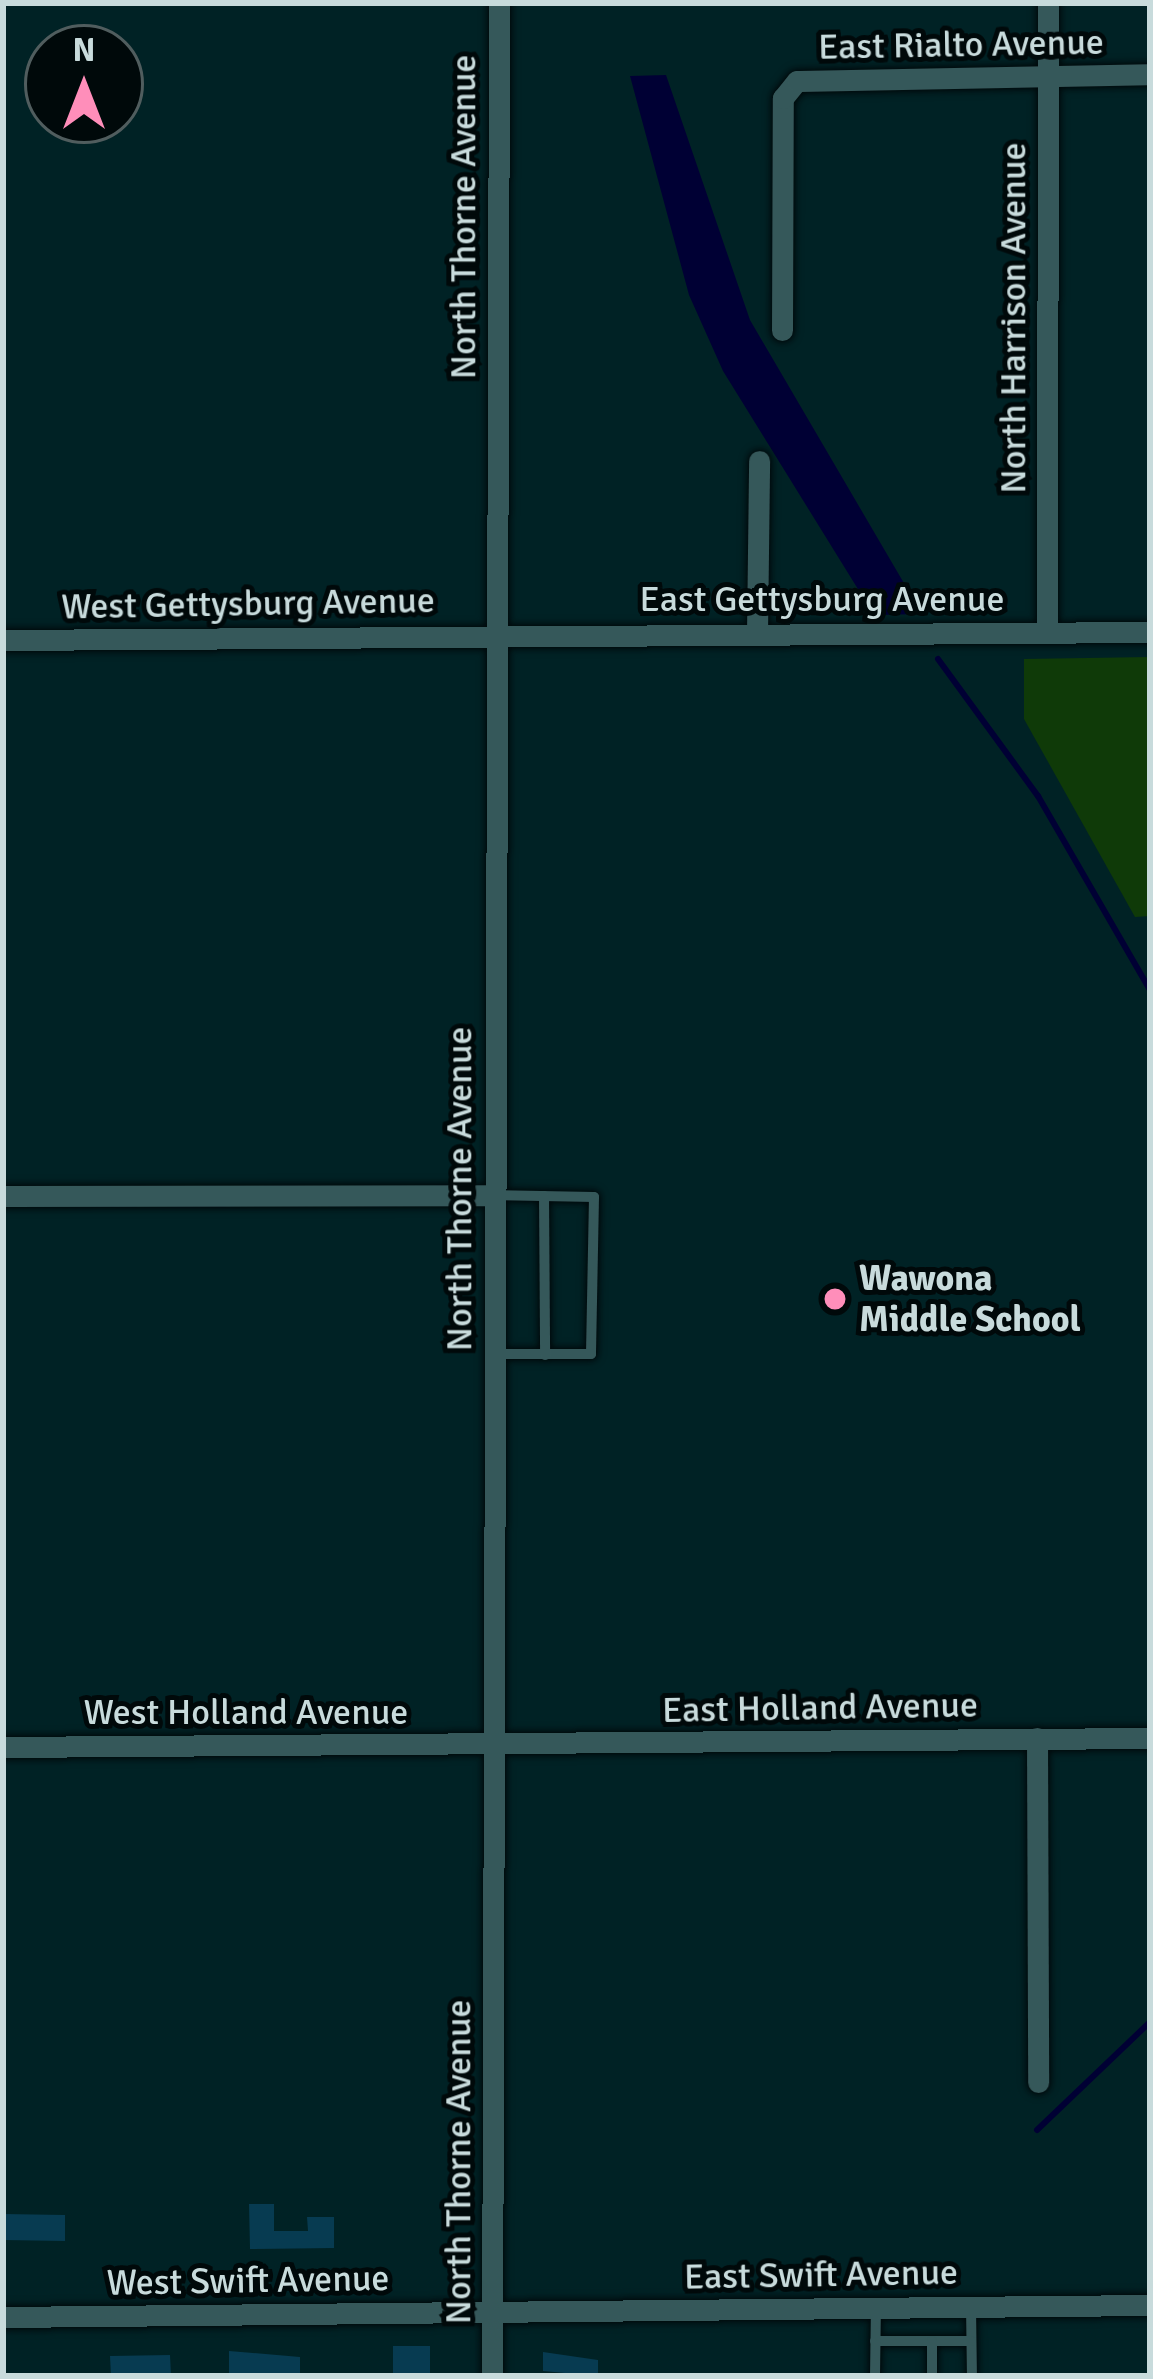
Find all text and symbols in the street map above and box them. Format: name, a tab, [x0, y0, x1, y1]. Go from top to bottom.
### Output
street label: East Rialto Avenue	[818, 21, 1104, 69]
north arrow	[24, 24, 144, 144]
text: N	[73, 30, 95, 71]
street label: North Thorne Avenue	[442, 55, 486, 379]
street label: North Harrison Avenue	[992, 142, 1036, 494]
street label: East Gettysburg Avenue	[640, 578, 1004, 622]
street label: West Gettysburg Avenue	[61, 579, 435, 629]
street label: North Thorne Avenue	[438, 1027, 482, 1351]
place label: Wawona Middle School	[859, 1256, 1081, 1341]
marker: Wawona Middle School	[822, 1286, 848, 1312]
street label: East Holland Avenue	[662, 1684, 978, 1732]
street label: West Holland Avenue	[84, 1691, 408, 1735]
street label: North Thorne Avenue	[437, 2000, 481, 2324]
street label: East Swift Avenue	[684, 2251, 958, 2299]
street label: West Swift Avenue	[106, 2257, 390, 2305]

